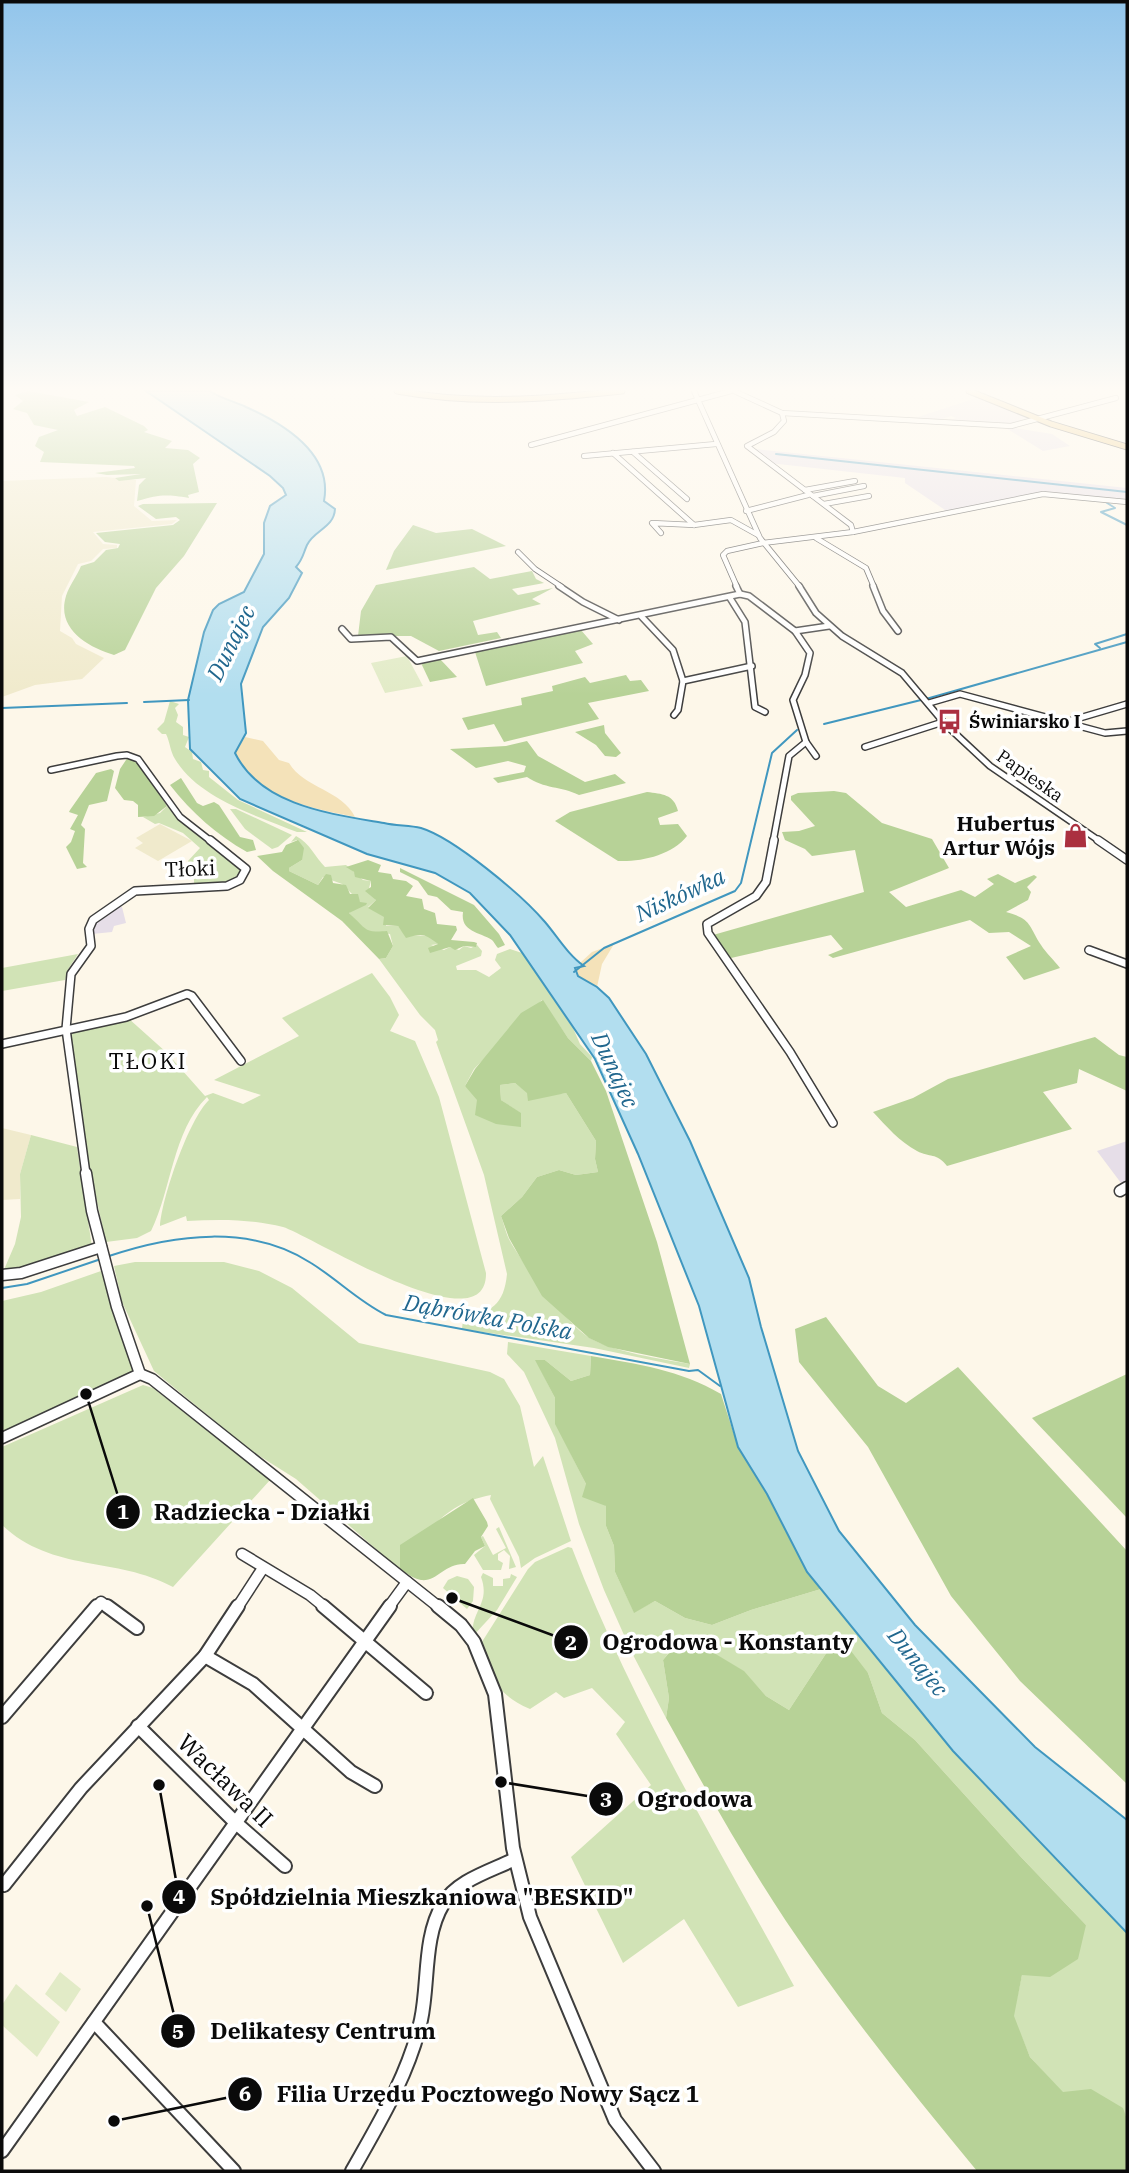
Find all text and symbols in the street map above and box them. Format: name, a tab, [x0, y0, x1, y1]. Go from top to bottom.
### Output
water label: Dunajec	[199, 600, 261, 686]
bus stop icon: Świniarsko I	[935, 708, 963, 736]
place label: Świniarsko I	[969, 710, 1081, 733]
street label: Papieska	[992, 744, 1068, 807]
place label: Hubertus Artur Wójs	[943, 809, 1055, 861]
shop icon: Hubertus Artur Wójs	[1061, 822, 1089, 850]
street label: Tłoki	[164, 853, 216, 883]
water label: Niskówka	[629, 860, 730, 928]
water label: Dunajec	[585, 1026, 647, 1112]
district label: TŁOKI	[108, 1045, 188, 1075]
water label: Dąbrówka Polska	[401, 1286, 575, 1346]
callout: Radziecka - Działki	[105, 1490, 384, 1534]
text: Radziecka - Działki	[154, 1496, 370, 1526]
text: 1	[117, 1497, 129, 1525]
callout: Ogrodowa - Konstanty	[553, 1620, 868, 1664]
water label: Dunajec	[881, 1620, 956, 1702]
text: Ogrodowa - Konstanty	[602, 1626, 854, 1656]
text: 2	[565, 1628, 577, 1656]
street label: Wacława II	[171, 1727, 280, 1834]
callout: Ogrodowa	[588, 1777, 767, 1821]
text: Ogrodowa	[637, 1783, 753, 1813]
text: 3	[600, 1785, 612, 1813]
callout: Spółdzielnia Mieszkaniowa "BESKID"	[161, 1875, 648, 1919]
text: Spółdzielnia Mieszkaniowa "BESKID"	[210, 1881, 634, 1911]
text: 4	[173, 1882, 185, 1910]
callout: Delikatesy Centrum	[161, 2009, 449, 2053]
text: Delikatesy Centrum	[210, 2015, 436, 2045]
text: 5	[172, 2017, 184, 2045]
callout: Filia Urzędu Pocztowego Nowy Sącz 1	[227, 2072, 713, 2116]
text: Filia Urzędu Pocztowego Nowy Sącz 1	[277, 2078, 699, 2108]
text: 6	[239, 2079, 251, 2107]

